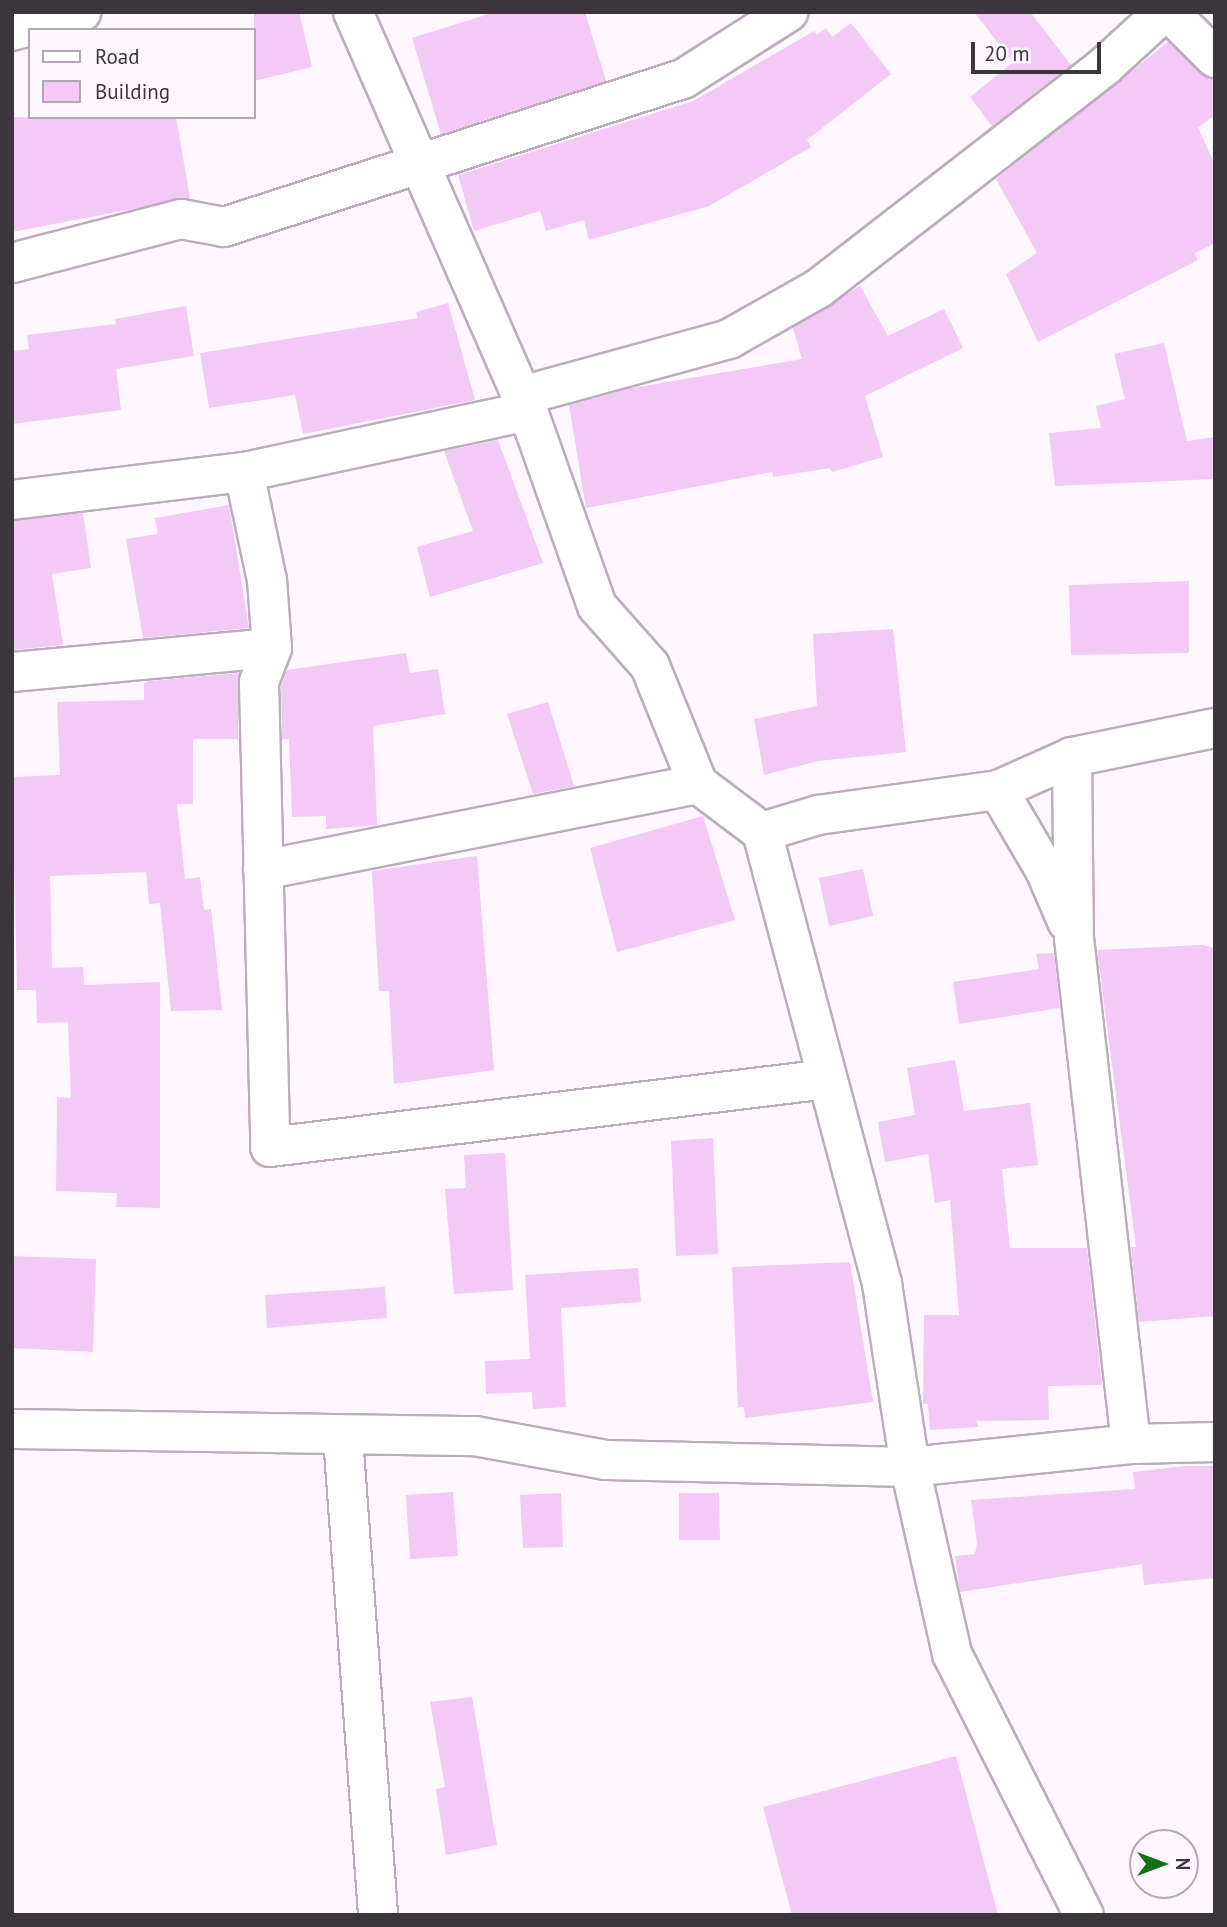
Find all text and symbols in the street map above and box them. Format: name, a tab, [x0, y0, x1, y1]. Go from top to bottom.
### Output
legend	[28, 28, 256, 119]
scale bar	[975, 28, 1104, 72]
text: 20 m	[984, 40, 1030, 67]
text: Road	[95, 43, 139, 70]
text: Building	[95, 78, 170, 105]
north arrow	[1129, 1829, 1199, 1899]
text: N	[1171, 1858, 1195, 1870]

